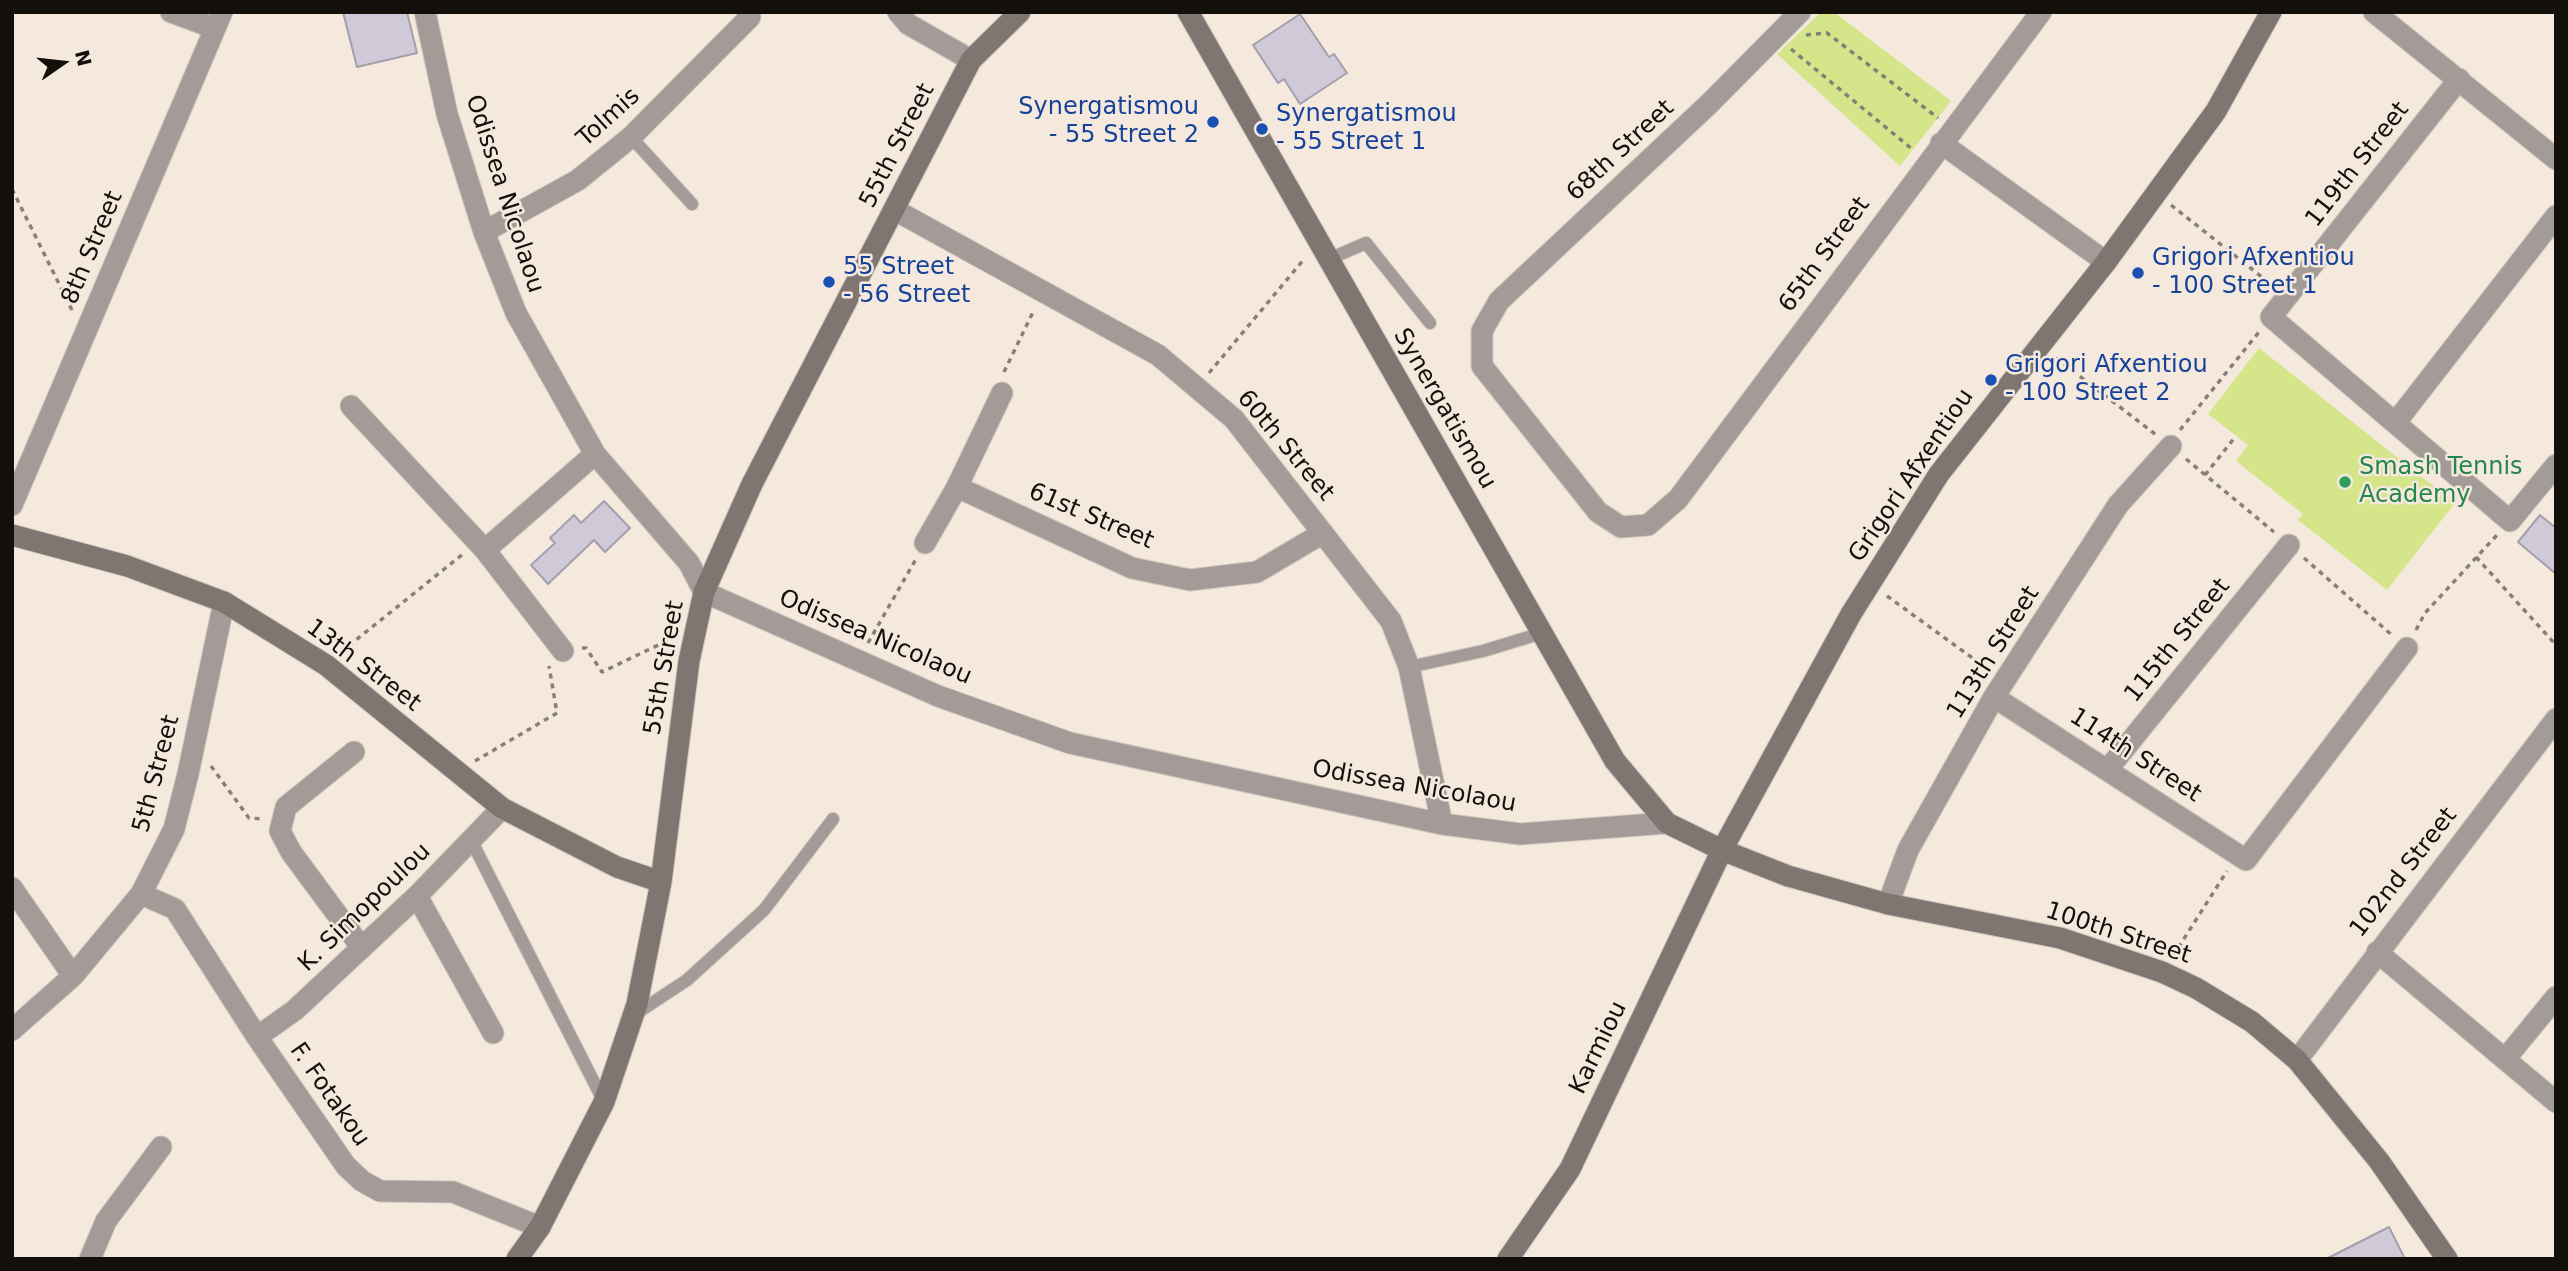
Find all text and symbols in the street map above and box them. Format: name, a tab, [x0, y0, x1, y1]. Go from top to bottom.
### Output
north arrow	[28, 28, 98, 98]
text: N	[71, 48, 96, 68]
street label: 55th Street	[854, 79, 942, 213]
street label: Tolmis	[572, 82, 646, 154]
street label: Odissea Nicolaou	[458, 91, 550, 297]
place label: Synergatismou - 55 Street 2	[1018, 94, 1199, 150]
street label: 68th Street	[1562, 94, 1680, 208]
street label: 119th Street	[2300, 97, 2416, 233]
place label: Synergatismou - 55 Street 1	[1276, 101, 1457, 157]
marker: Synergatismou - 55 Street 2	[1205, 114, 1221, 130]
marker: Synergatismou - 55 Street 1	[1254, 121, 1270, 137]
street label: 8th Street	[56, 187, 130, 309]
street label: 65th Street	[1773, 192, 1877, 318]
place label: Grigori Afxentiou - 100 Street 1	[2152, 245, 2355, 301]
place label: 55 Street - 56 Street	[843, 254, 970, 310]
marker: Grigori Afxentiou - 100 Street 1	[2130, 265, 2146, 281]
marker: 55 Street - 56 Street	[821, 274, 837, 290]
street label: Synergatismou	[1386, 324, 1502, 494]
place label: Grigori Afxentiou - 100 Street 2	[2005, 352, 2208, 408]
marker: Grigori Afxentiou - 100 Street 2	[1983, 372, 1999, 388]
street label: Grigori Afxentiou	[1843, 384, 1981, 568]
street label: 60th Street	[1230, 385, 1340, 507]
place label: Smash Tennis Academy	[2359, 454, 2523, 510]
marker: Smash Tennis Academy	[2337, 474, 2353, 490]
street label: 61st Street	[1024, 478, 1158, 556]
street label: 115th Street	[2119, 573, 2237, 709]
street label: 113th Street	[1942, 581, 2046, 725]
street label: Odissea Nicolaou	[774, 584, 976, 692]
street label: 55th Street	[639, 599, 691, 737]
street label: 13th Street	[300, 614, 426, 718]
street label: 114th Street	[2064, 703, 2206, 809]
street label: 5th Street	[128, 712, 186, 836]
street label: Odissea Nicolaou	[1310, 755, 1518, 819]
street label: 102nd Street	[2344, 802, 2464, 944]
street label: K. Simopoulou	[293, 838, 437, 978]
street label: 100th Street	[2042, 897, 2194, 971]
street label: Karmiou	[1564, 997, 1634, 1099]
street label: F. Fotakou	[283, 1038, 375, 1152]

